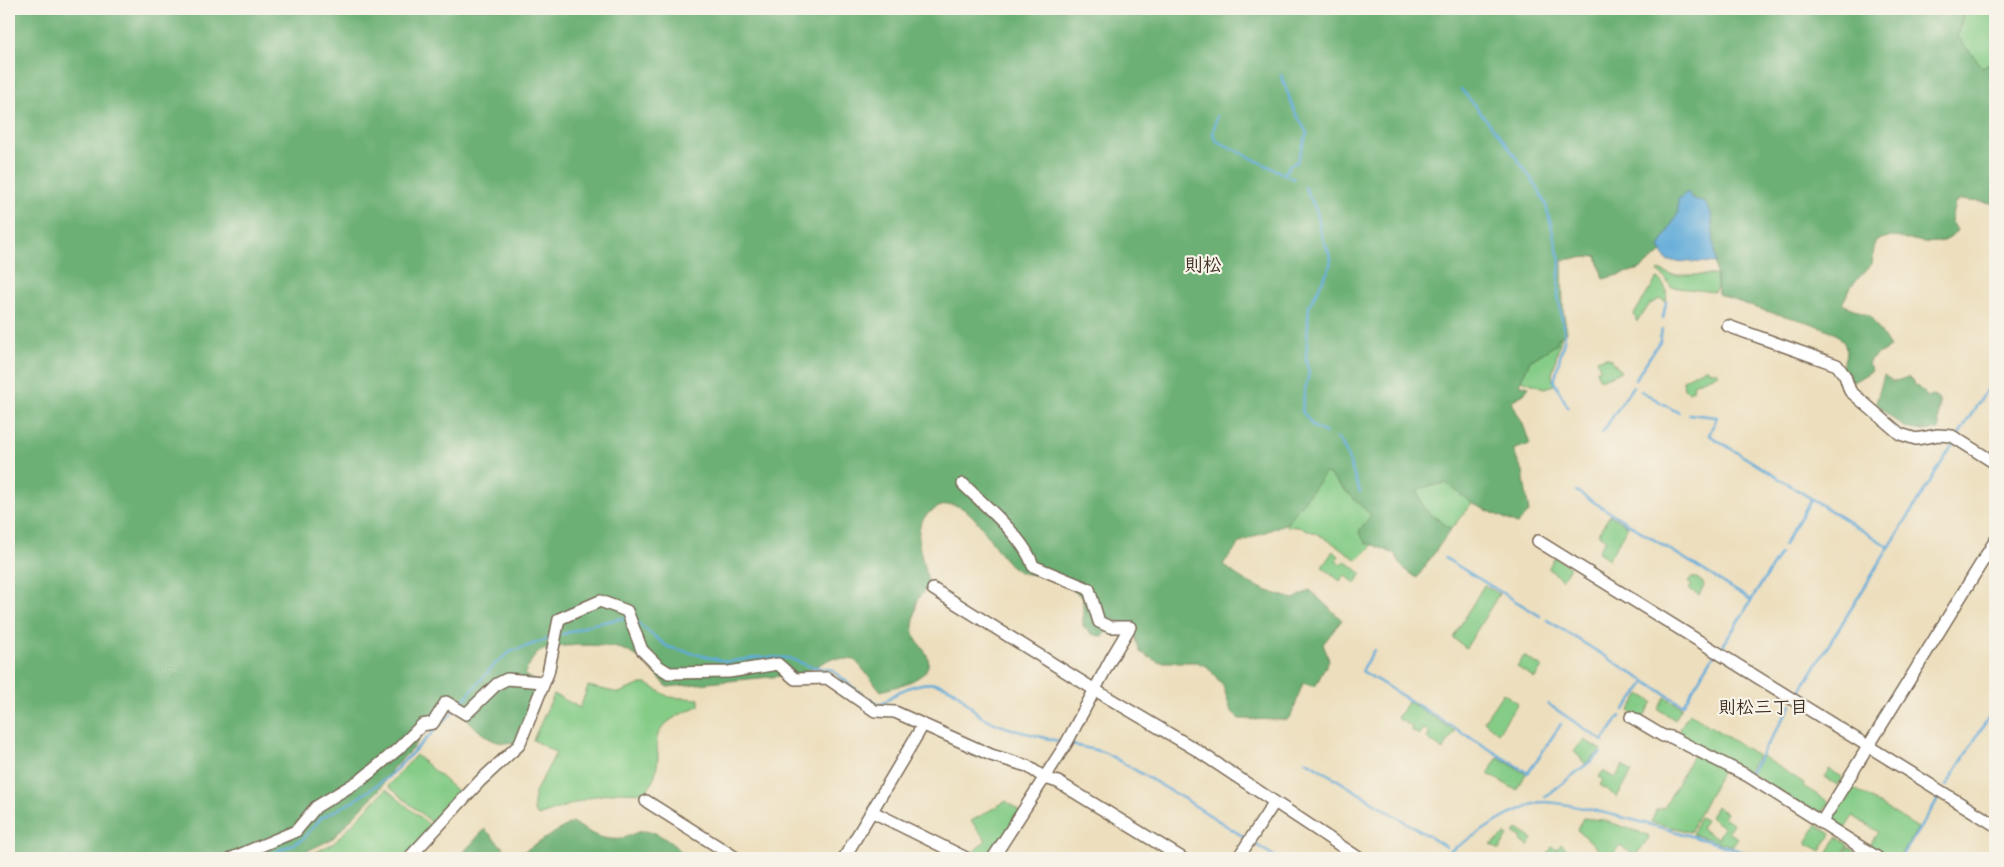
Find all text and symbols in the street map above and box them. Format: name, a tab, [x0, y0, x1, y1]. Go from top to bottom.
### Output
district label: 則松	[1184, 256, 1222, 279]
district label: 則松三丁目	[1718, 698, 1808, 720]

